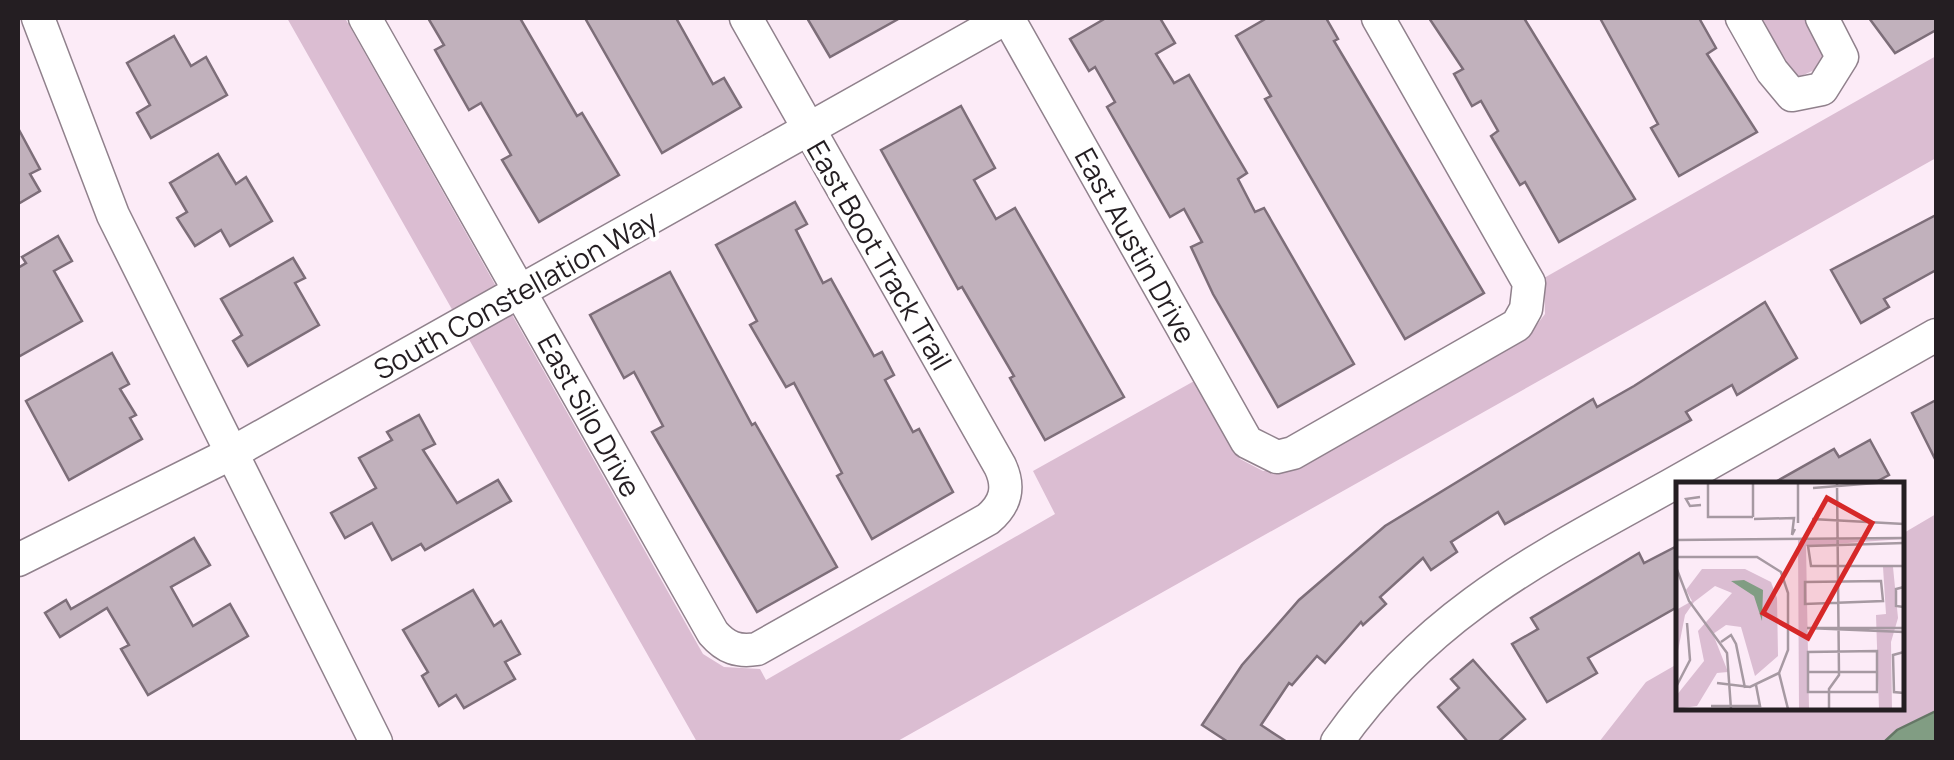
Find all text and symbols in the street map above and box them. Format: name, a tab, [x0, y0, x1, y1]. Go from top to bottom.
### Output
street label: East Boot Track Trail	[799, 133, 961, 377]
street label: East Austin Drive	[1067, 141, 1205, 349]
street label: South Constellation Way	[367, 200, 664, 388]
street label: East Silo Drive	[530, 327, 650, 503]
inset map	[1676, 482, 1904, 710]

